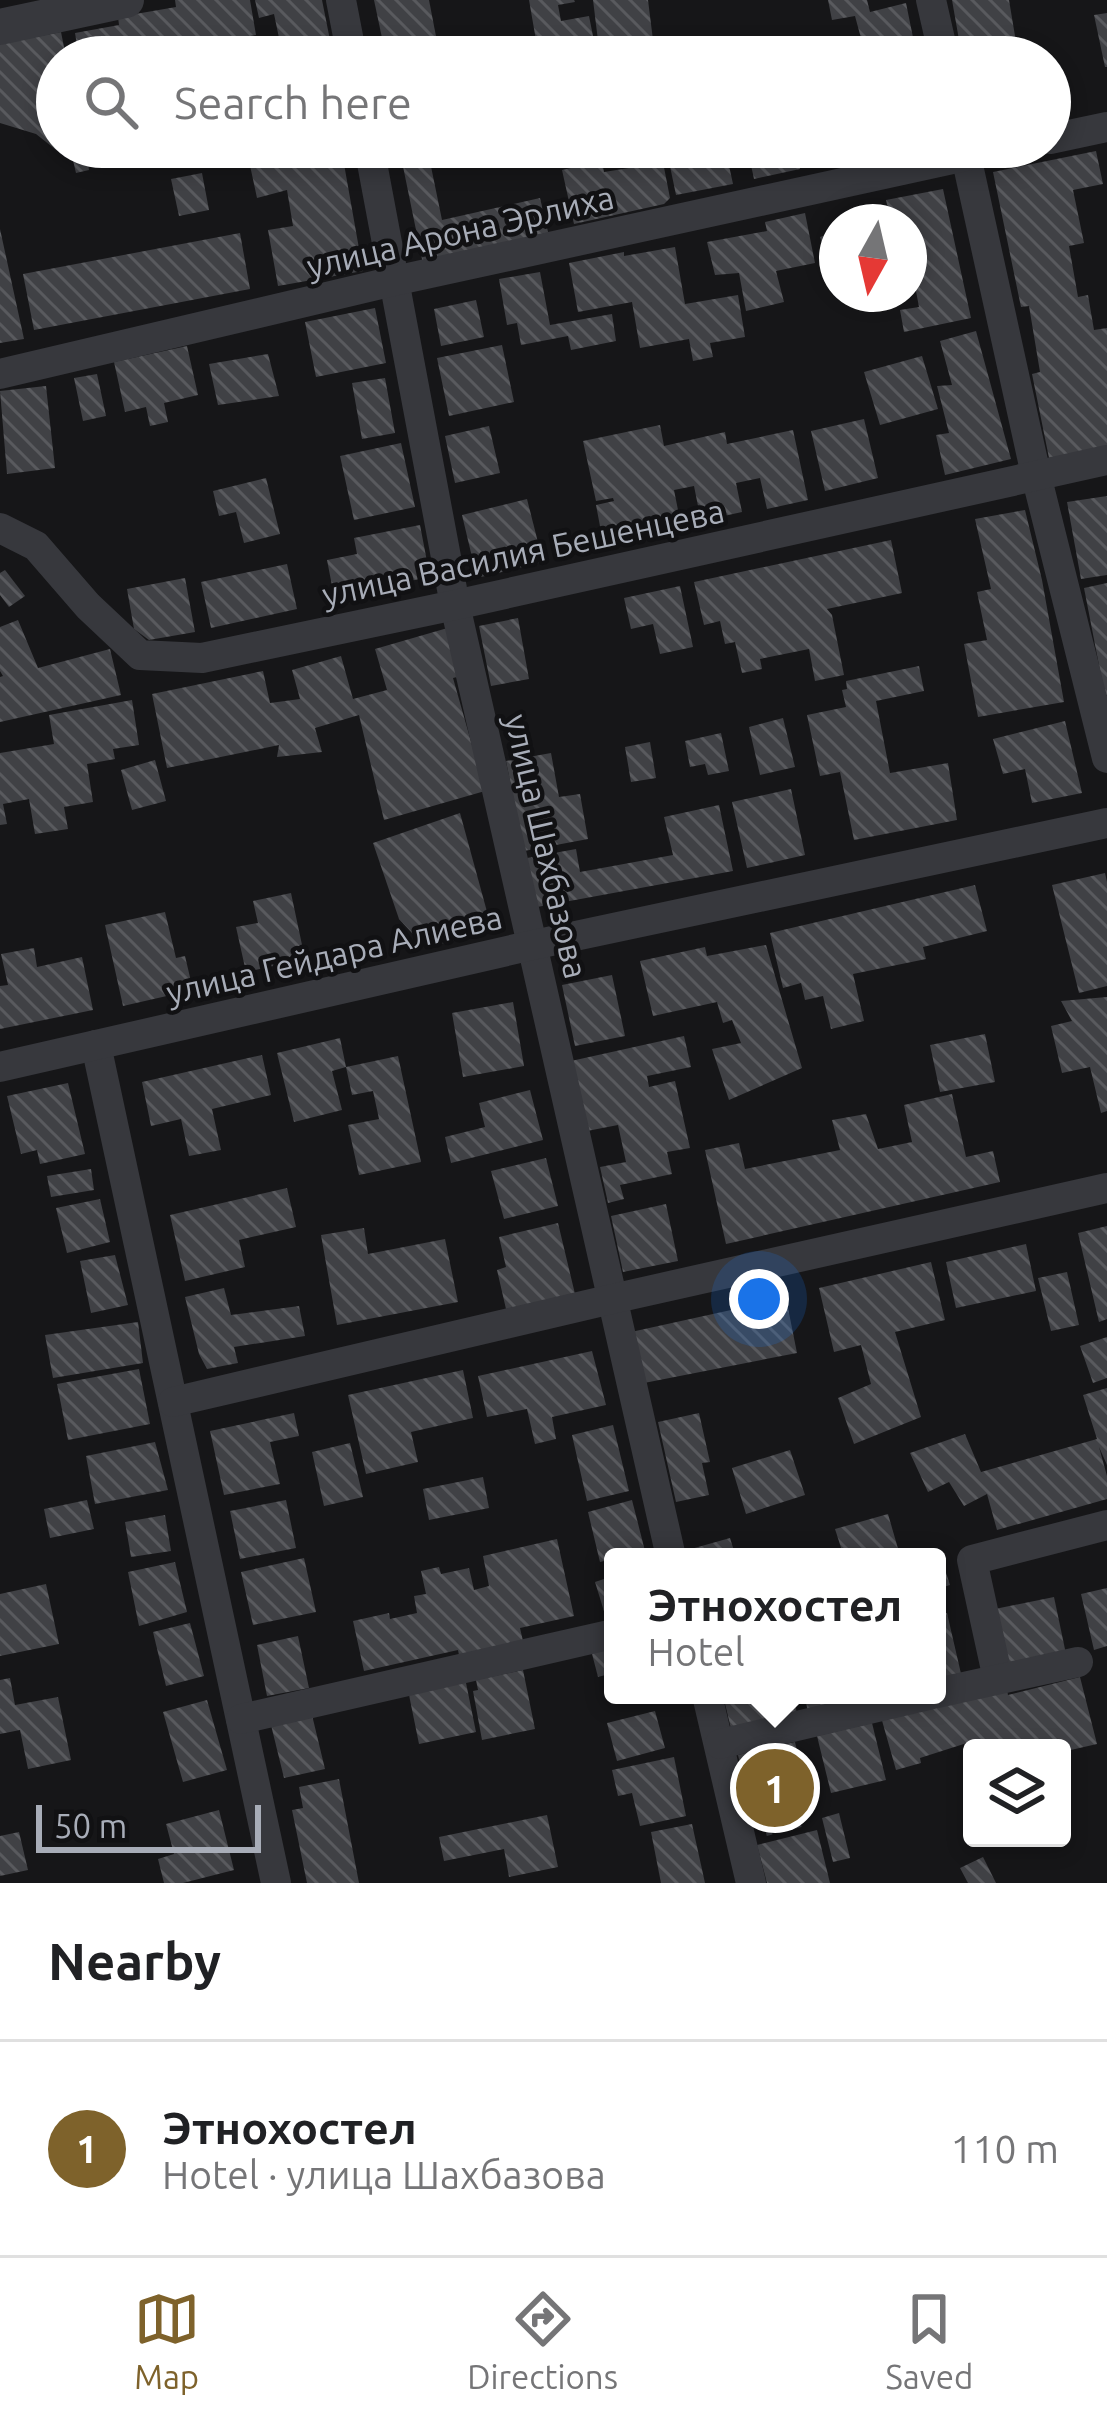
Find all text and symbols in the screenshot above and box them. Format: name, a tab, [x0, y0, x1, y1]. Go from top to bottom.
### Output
search box	[36, 36, 1071, 168]
icon: search	[78, 69, 144, 135]
text: Search here	[174, 77, 412, 128]
street label: улица Арона Эрлиха	[303, 178, 617, 284]
north arrow	[819, 204, 927, 312]
street label: улица Василия Бешенцева	[319, 491, 727, 613]
street label: улица Шахбазова	[499, 710, 595, 982]
street label: улица Гейдара Алиева	[163, 897, 505, 1011]
your location	[729, 1269, 789, 1329]
popup	[604, 1548, 946, 1704]
text: Этнохостел	[648, 1579, 902, 1630]
text: Hotel	[648, 1630, 745, 1673]
map controls	[963, 1739, 1071, 1847]
button: layers	[963, 1739, 1071, 1847]
pin: 1	[736, 1743, 814, 1833]
scale bar	[36, 1799, 261, 1852]
text: 50 m	[54, 1807, 127, 1844]
text: Nearby	[48, 1932, 221, 1990]
text: Этнохостел	[162, 2102, 417, 2153]
text: 1	[76, 2127, 98, 2170]
text: 110 m	[950, 2127, 1059, 2170]
text: Hotel · улица Шахбазова	[162, 2153, 606, 2196]
tab: Map	[134, 2286, 200, 2395]
tab: Directions	[467, 2286, 618, 2395]
tab: Saved	[885, 2286, 973, 2395]

